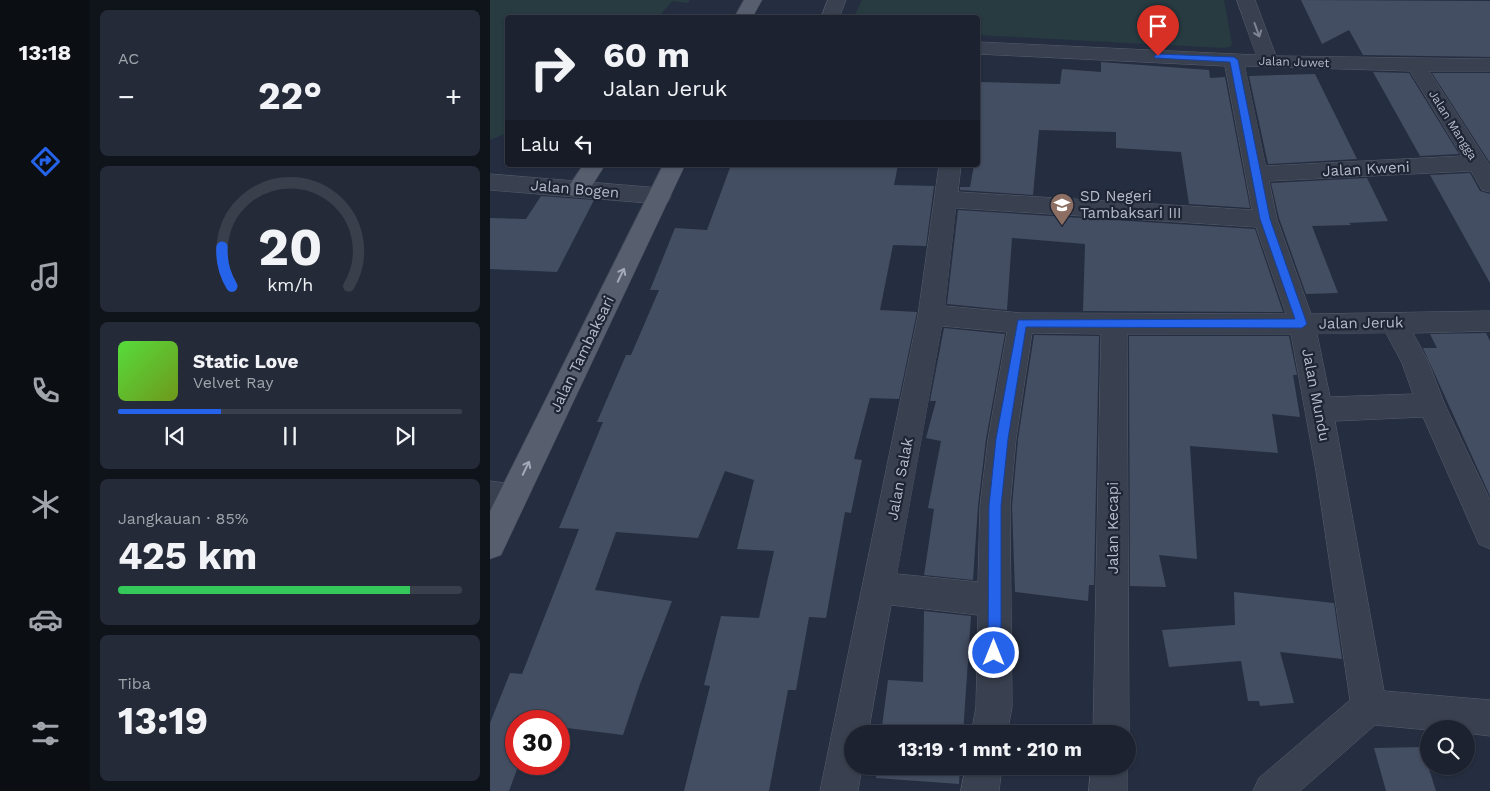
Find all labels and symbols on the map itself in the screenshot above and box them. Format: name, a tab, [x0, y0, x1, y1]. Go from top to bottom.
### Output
pin	[1137, 5, 1179, 56]
one-way arrow	[1253, 22, 1262, 38]
street label: Jalan Juwet	[1258, 54, 1330, 70]
street label: Jalan Mangga	[1426, 88, 1480, 163]
street label: Jalan Kweni	[1322, 158, 1410, 180]
street label: Jalan Bogen	[530, 176, 620, 202]
place label: SD Negeri Tambaksari III	[1080, 187, 1182, 222]
school or university icon: SD Negeri Tambaksari III	[1049, 192, 1075, 226]
one-way arrow	[617, 268, 626, 283]
street label: Jalan Tambaksari	[546, 293, 618, 415]
street label: Jalan Jeruk	[1318, 313, 1404, 333]
street label: Jalan Mundu	[1298, 347, 1334, 443]
street label: Jalan Salak	[883, 436, 917, 522]
one-way arrow	[522, 461, 532, 476]
street label: Jalan Kecapi	[1104, 482, 1122, 574]
position arrow	[967, 626, 1019, 678]
speed limit sign: 30	[505, 710, 570, 775]

